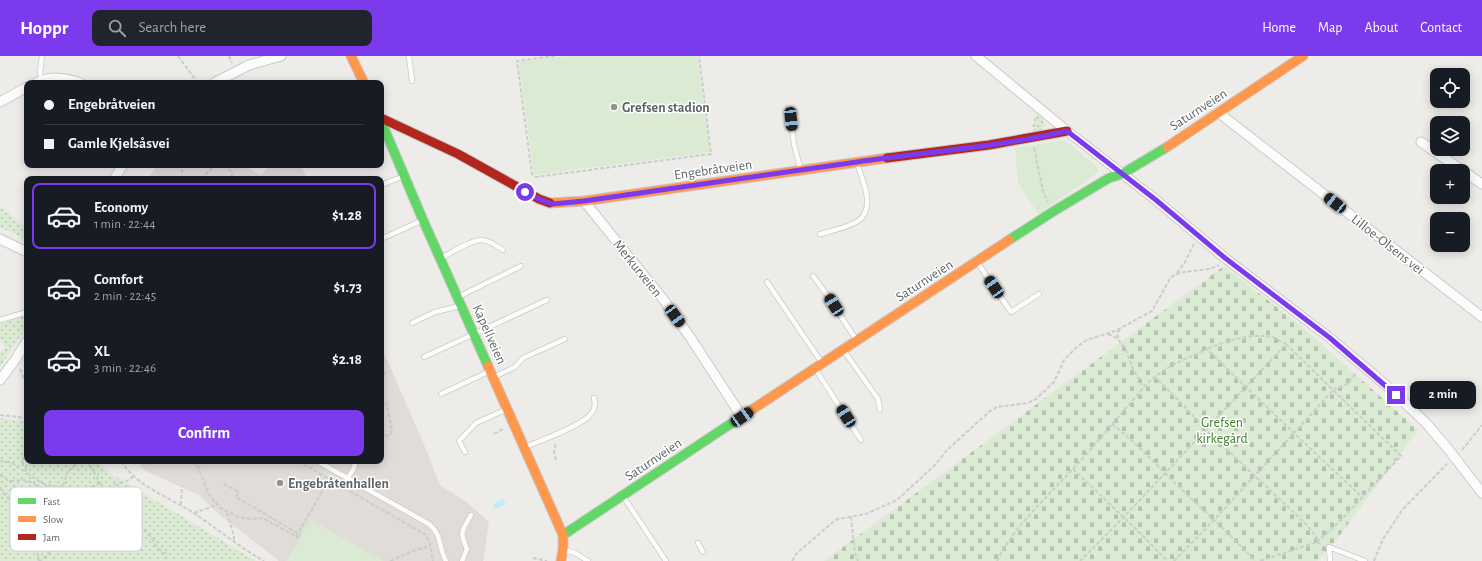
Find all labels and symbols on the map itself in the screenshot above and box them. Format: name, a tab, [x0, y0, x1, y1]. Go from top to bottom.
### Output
street label: Saturnveien	[1167, 86, 1230, 133]
place label: Grefsen stadion	[622, 101, 710, 115]
marker: Grefsen stadion	[609, 102, 619, 112]
car	[784, 106, 798, 132]
street label: Engebråtveien	[673, 158, 753, 182]
route start	[516, 183, 534, 201]
car	[1322, 191, 1348, 215]
street label: Lilloe-Olsens vei	[1348, 212, 1426, 277]
street label: Merkurveien	[610, 237, 664, 300]
street label: Saturnveien	[893, 257, 956, 304]
car	[982, 274, 1006, 300]
car	[822, 292, 846, 318]
street label: Kapellveien	[470, 302, 508, 366]
car	[663, 303, 687, 329]
callout: 2 min	[1410, 381, 1476, 409]
route end	[1387, 386, 1405, 404]
car	[834, 403, 858, 429]
car	[729, 405, 755, 429]
park label: Grefsen kirkegård	[1196, 416, 1248, 446]
street label: Saturnveien	[623, 436, 684, 484]
place label: Engebråtenhallen	[288, 477, 389, 491]
marker: Engebråtenhallen	[275, 478, 285, 488]
legend	[10, 487, 142, 551]
text: Fast	[43, 496, 61, 507]
text: Slow	[43, 514, 64, 525]
text: Jam	[43, 532, 60, 543]

